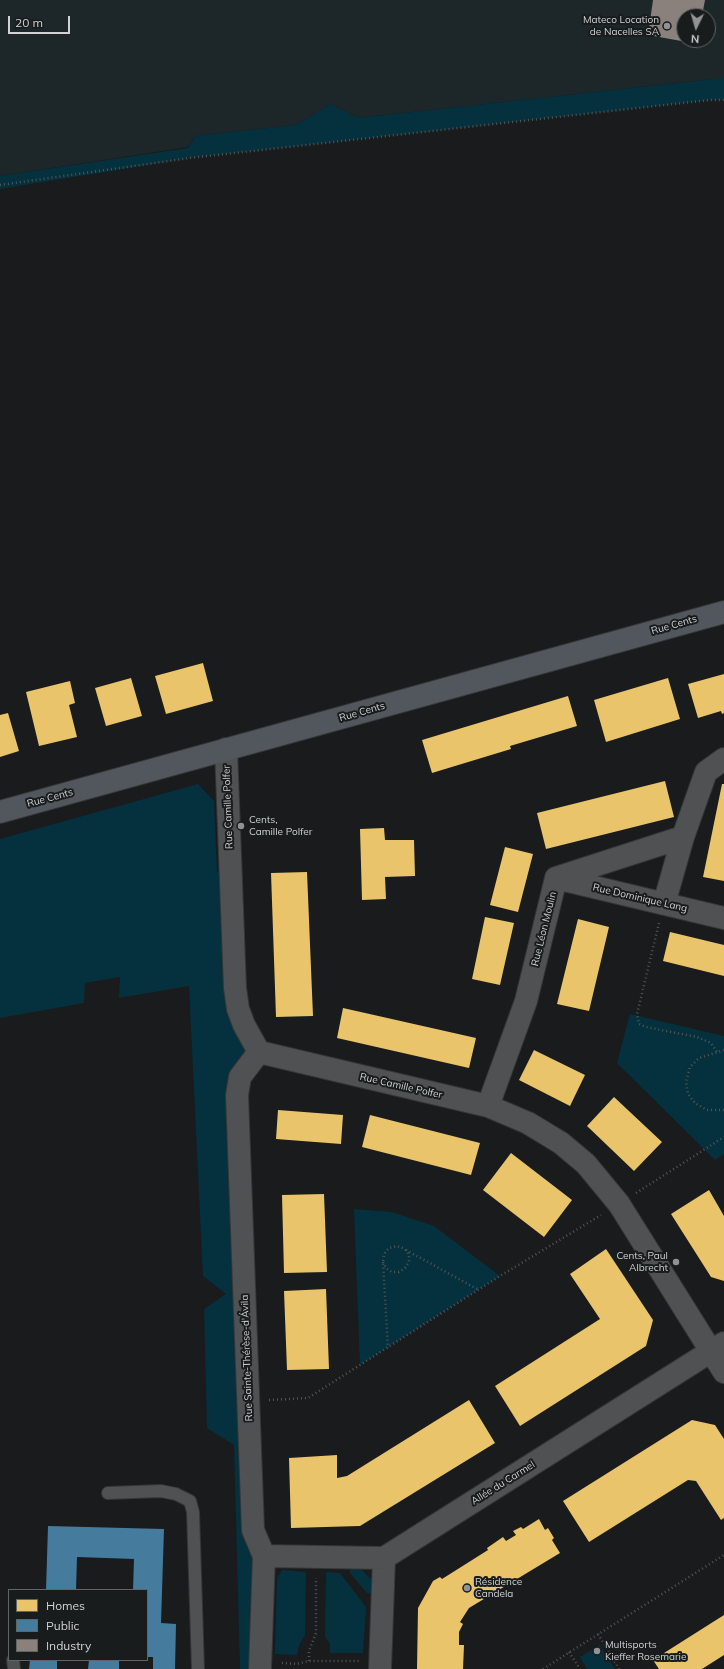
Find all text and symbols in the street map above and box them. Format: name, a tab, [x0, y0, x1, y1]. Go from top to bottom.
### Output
scale bar	[10, 8, 72, 34]
north arrow	[676, 8, 716, 48]
place label: Mateco Location de Nacelles SA	[583, 14, 659, 38]
text: 20 m	[15, 15, 43, 30]
marker: Mateco Location de Nacelles SA	[662, 21, 672, 31]
text: N	[690, 32, 700, 46]
street label: Rue Cents	[650, 613, 698, 637]
street label: Rue Cents	[338, 700, 386, 724]
street label: Rue Camille Polfer	[221, 765, 235, 849]
street label: Rue Cents	[26, 786, 74, 810]
place label: Cents, Camille Polfer	[249, 814, 312, 838]
marker: Cents, Camille Polfer	[236, 821, 246, 831]
street label: Rue Dominique Lang	[592, 881, 688, 915]
street label: Rue Léon Moulin	[529, 890, 559, 968]
street label: Rue Camille Polfer	[359, 1071, 443, 1101]
place label: Cents, Paul Albrecht	[616, 1250, 668, 1274]
marker: Cents, Paul Albrecht	[671, 1257, 681, 1267]
street label: Rue Sainte-Thérèse-d'Ávila	[239, 1294, 255, 1422]
street label: Allée du Carmel	[469, 1459, 537, 1507]
place label: Résidence Candela	[475, 1576, 522, 1600]
marker: Résidence Candela	[462, 1583, 472, 1593]
legend	[8, 1589, 148, 1661]
text: Homes	[46, 1598, 85, 1613]
text: Public	[46, 1618, 80, 1633]
text: Industry	[46, 1638, 91, 1653]
place label: Multisports Kieffer Rosemarie	[605, 1639, 686, 1662]
marker: Multisports Kieffer Rosemarie	[592, 1646, 602, 1656]

